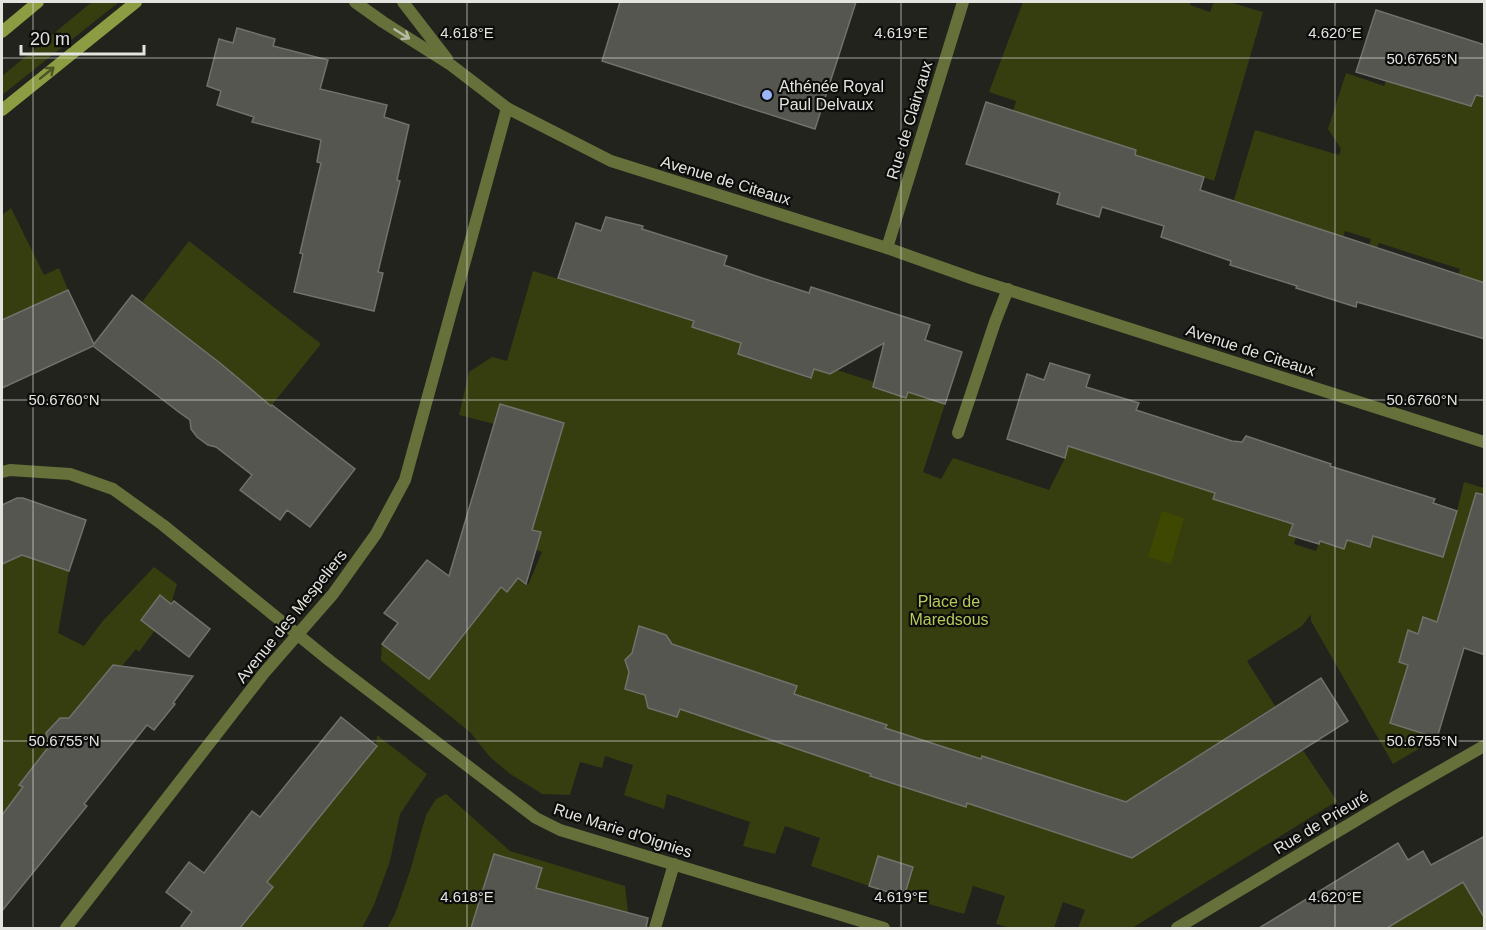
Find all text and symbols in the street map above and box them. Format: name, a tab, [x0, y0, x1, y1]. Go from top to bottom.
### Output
scale bar	[21, 18, 144, 56]
text: 4.618°E	[440, 24, 494, 41]
text: 4.619°E	[874, 24, 928, 41]
text: 4.620°E	[1308, 24, 1362, 41]
text: 20 m	[30, 29, 70, 49]
one-way arrow	[393, 29, 410, 41]
text: 50.6765°N	[1386, 50, 1458, 67]
street label: Rue de Clairvaux	[883, 59, 936, 181]
one-way arrow	[39, 66, 54, 80]
place label: Athénée Royal Paul Delvaux	[779, 78, 884, 113]
marker: Athénée Royal Paul Delvaux	[760, 88, 774, 102]
street label: Avenue de Citeaux	[659, 153, 793, 208]
street label: Avenue de Citeaux	[1184, 322, 1318, 379]
text: 50.6760°N	[28, 391, 100, 408]
text: 50.6760°N	[1386, 391, 1458, 408]
street label: Avenue des Mespeliers	[233, 546, 350, 686]
park label: Place de Maredsous	[909, 593, 989, 628]
text: 50.6755°N	[28, 732, 100, 749]
text: 50.6755°N	[1386, 732, 1458, 749]
street label: Rue de Prieuré	[1271, 787, 1372, 857]
street label: Rue Marie d'Oignies	[552, 800, 694, 861]
text: 4.618°E	[440, 888, 494, 905]
text: 4.619°E	[874, 888, 928, 905]
text: 4.620°E	[1308, 888, 1362, 905]

